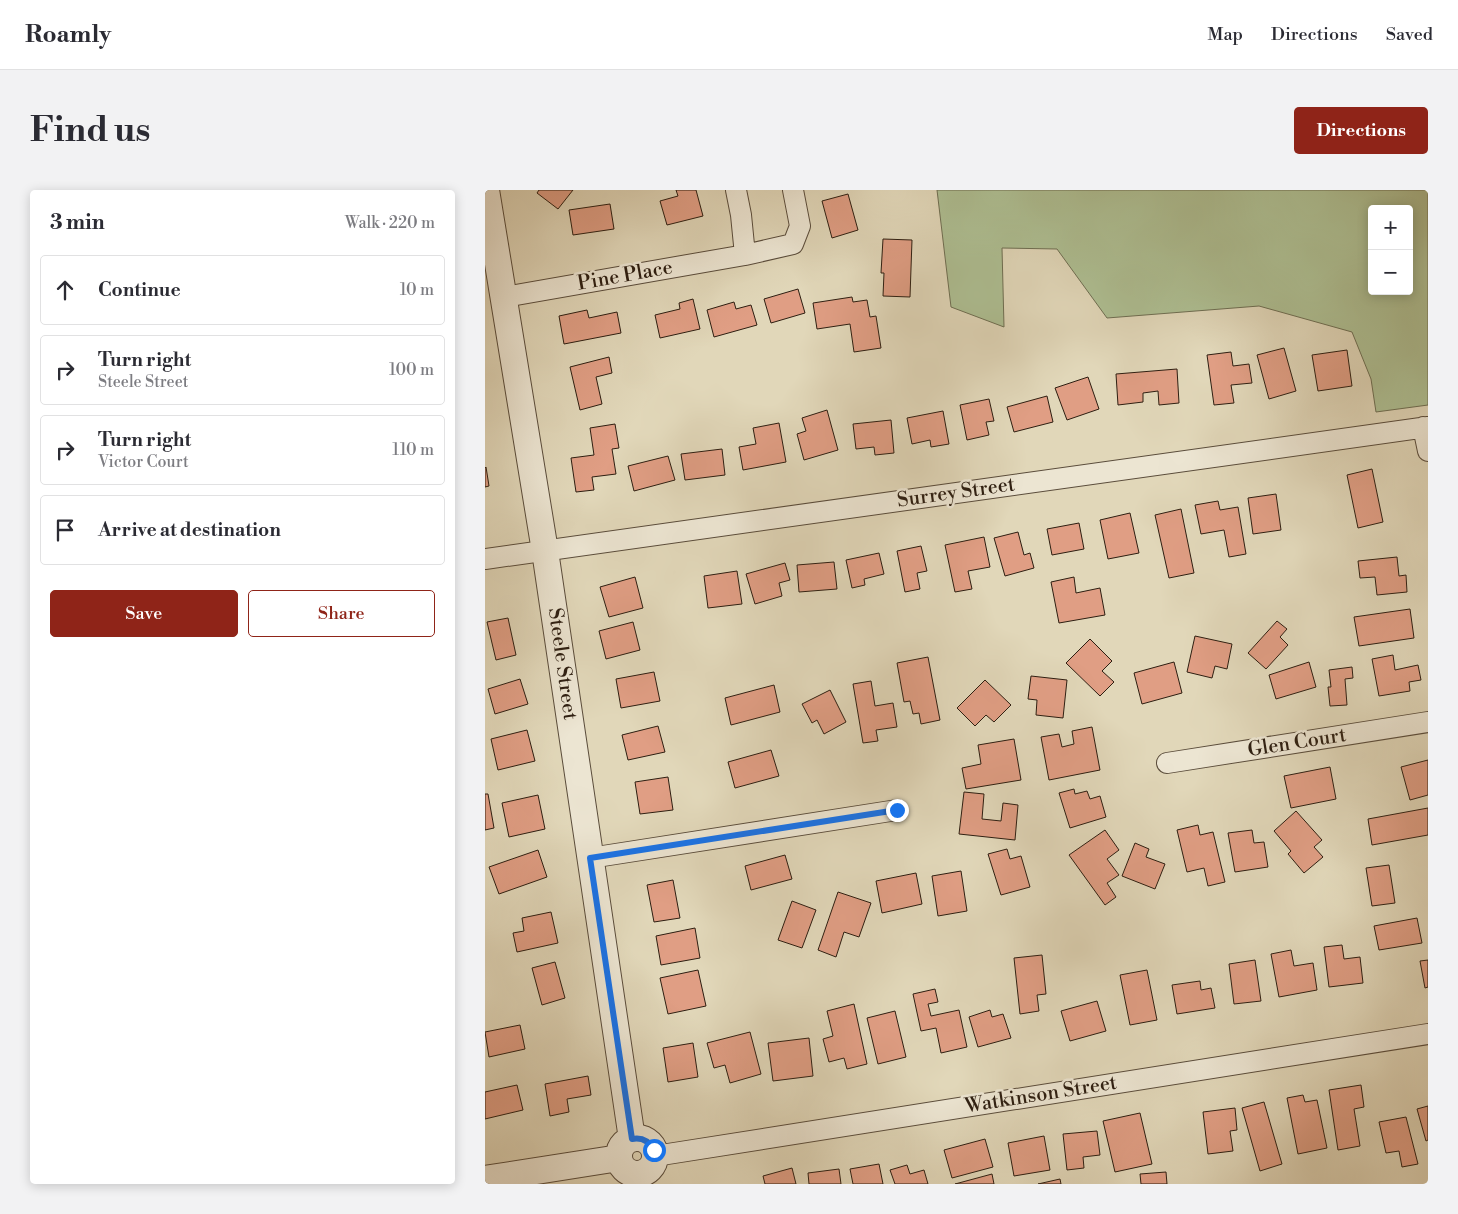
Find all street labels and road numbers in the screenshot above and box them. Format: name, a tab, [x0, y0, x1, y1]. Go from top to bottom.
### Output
street label: Pine Place	[575, 255, 675, 297]
street label: Surrey Street	[896, 472, 1016, 514]
street label: Steele Street	[542, 606, 582, 722]
street label: Glen Court	[1246, 723, 1348, 763]
street label: Watkinson Street	[962, 1071, 1119, 1120]

